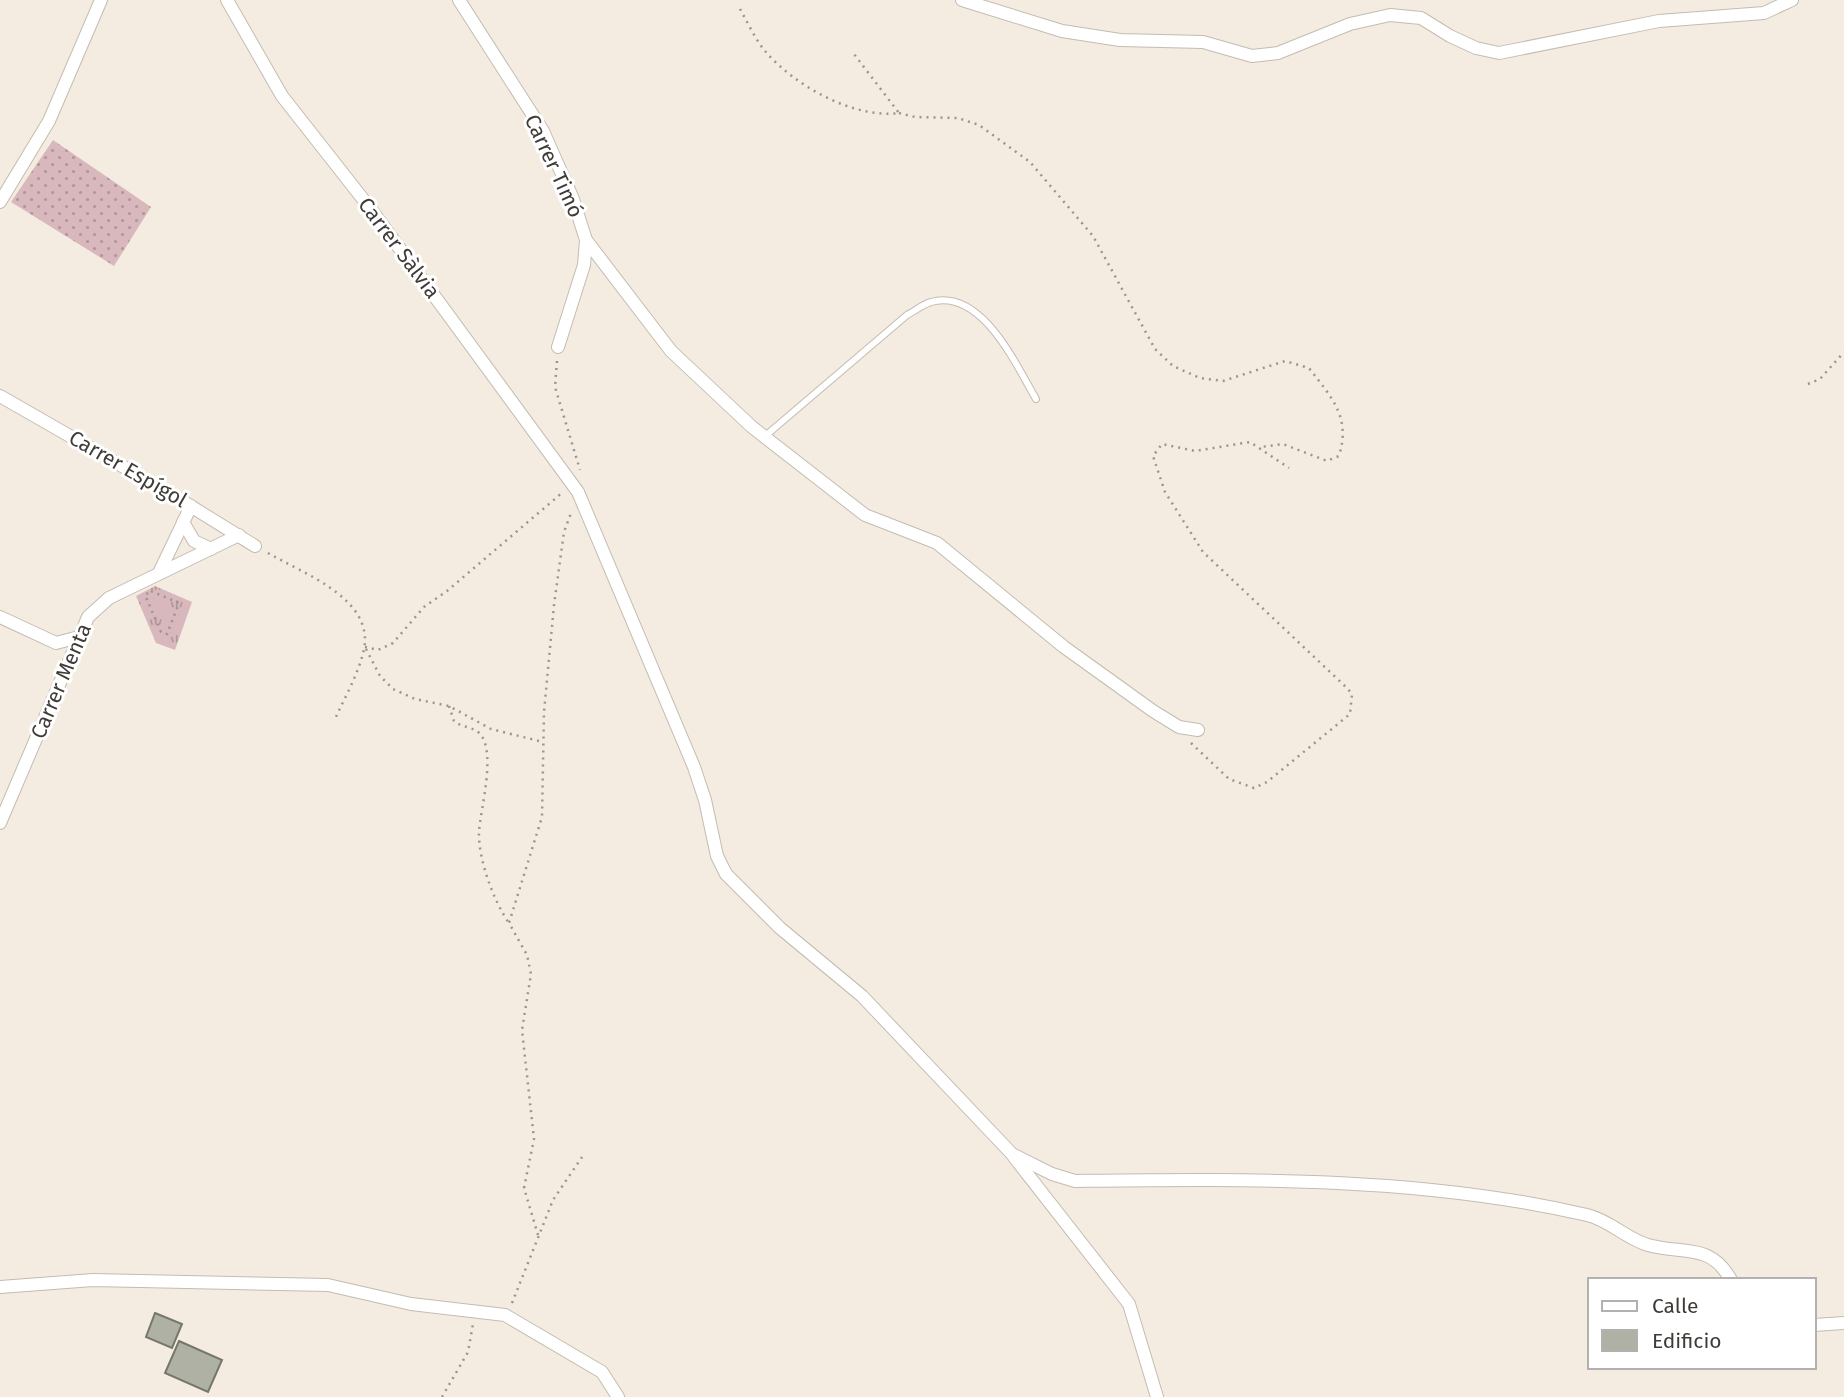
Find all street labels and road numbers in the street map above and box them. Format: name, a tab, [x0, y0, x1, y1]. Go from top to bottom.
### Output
street label: Carrer Timó	[519, 110, 589, 222]
street label: Carrer Sàlvia	[353, 192, 445, 304]
street label: Carrer Espígol	[64, 425, 192, 513]
street label: Carrer Menta	[25, 619, 97, 743]

